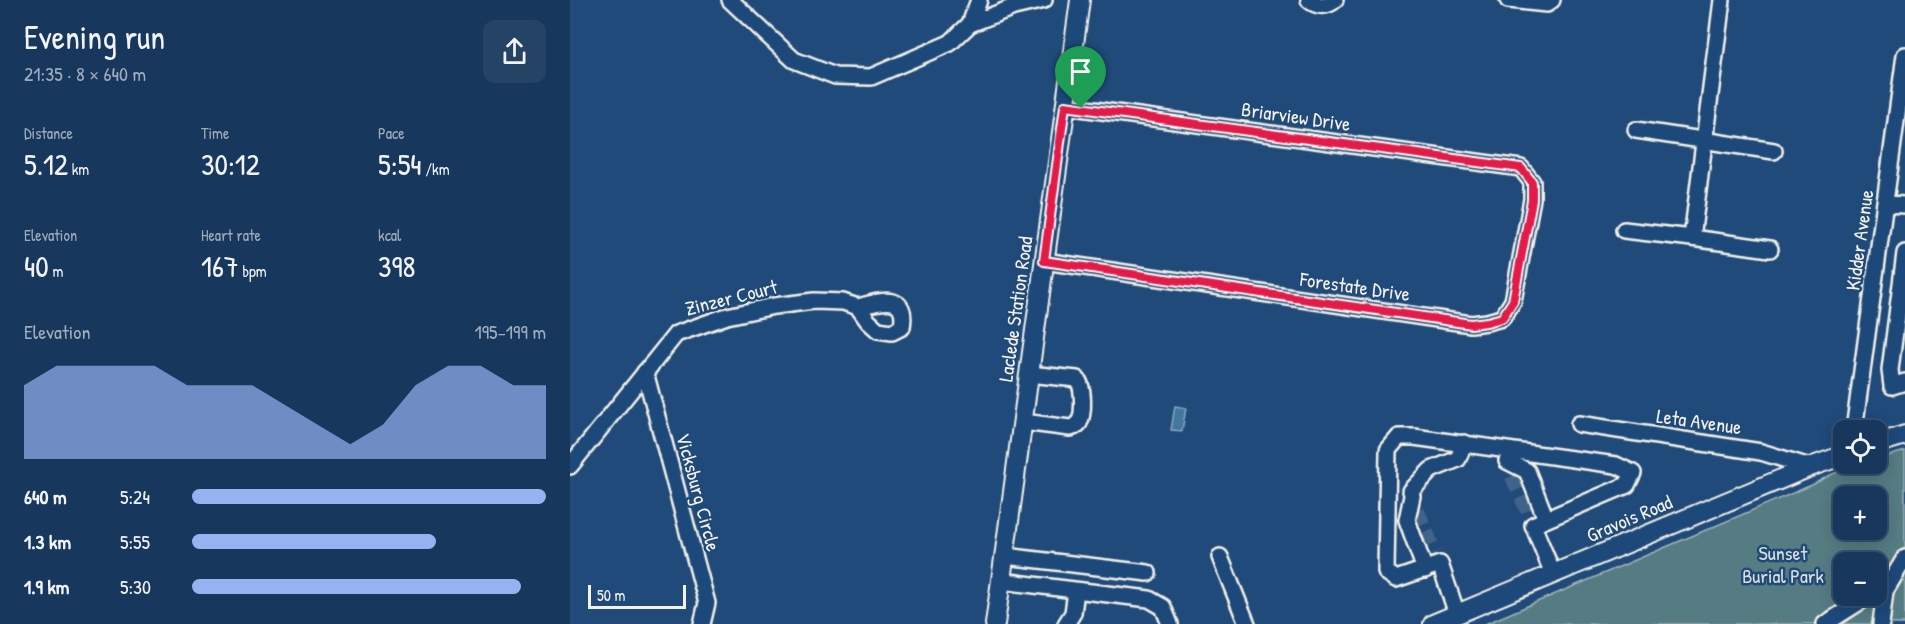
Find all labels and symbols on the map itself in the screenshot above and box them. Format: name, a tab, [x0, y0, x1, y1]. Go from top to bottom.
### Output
pin	[1055, 46, 1106, 108]
street label: Briarview Drive	[1240, 95, 1352, 137]
street label: Kidder Avenue	[1839, 188, 1879, 292]
street label: Laclede Station Road	[991, 234, 1039, 383]
street label: Forestate Drive	[1297, 265, 1412, 307]
street label: Zinzer Court	[682, 272, 781, 321]
street label: Leta Avenue	[1655, 402, 1743, 440]
street label: Vicksburg Circle	[670, 430, 728, 554]
street label: Gravois Road	[1582, 488, 1676, 548]
park label: Sunset Burial Park	[1742, 539, 1824, 589]
scale bar	[588, 582, 686, 610]

